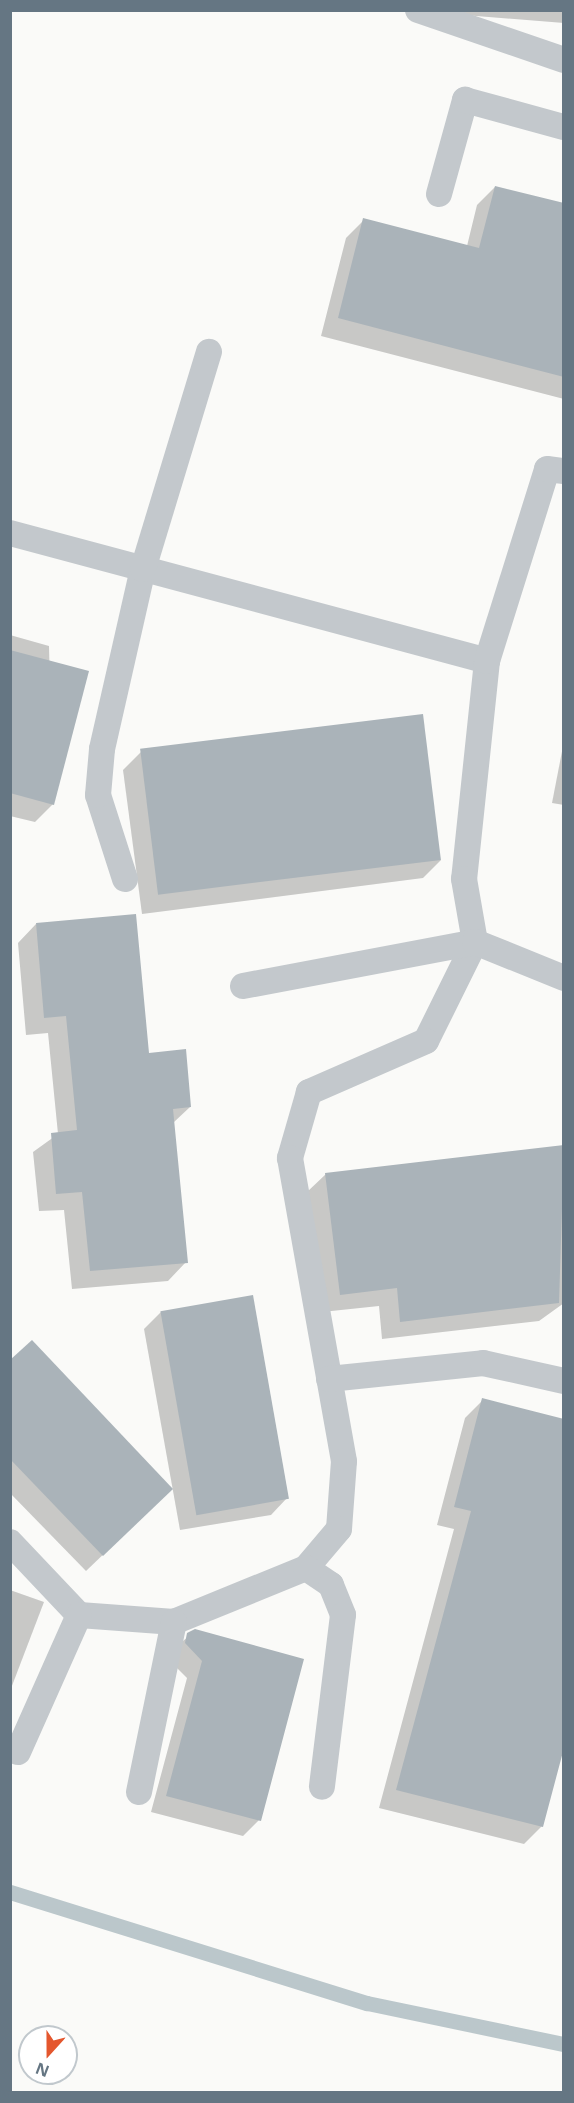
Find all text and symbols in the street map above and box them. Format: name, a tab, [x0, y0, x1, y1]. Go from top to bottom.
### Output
north arrow	[18, 2025, 78, 2085]
text: N	[32, 2057, 52, 2083]

